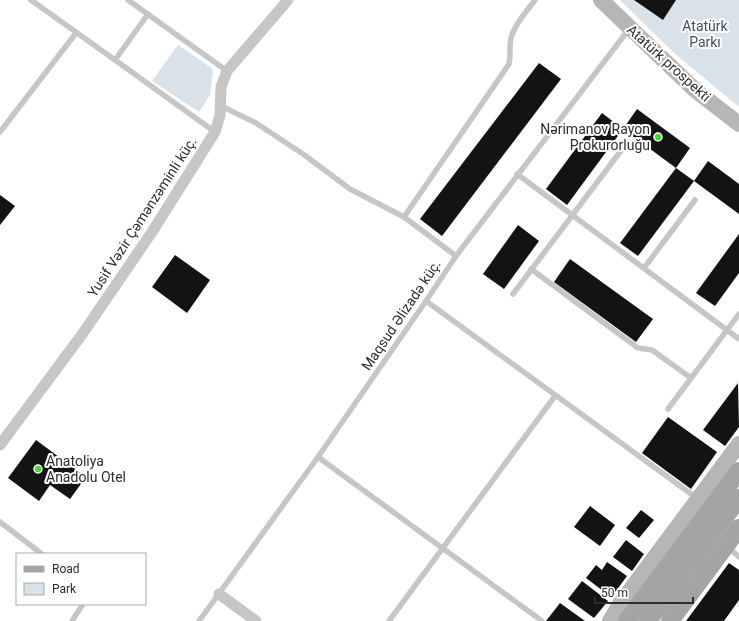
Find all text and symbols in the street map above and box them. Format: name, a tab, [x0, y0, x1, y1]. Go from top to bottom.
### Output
park label: Atatürk Parkı	[682, 18, 729, 50]
street label: Atatürk prospekti	[624, 21, 714, 105]
place label: Nərimanov Rayon Prokurorluğu	[540, 121, 650, 153]
marker: Nərimanov Rayon Prokurorluğu	[653, 132, 663, 142]
street label: Yusif Vəzir Çəmənzəminli küç.	[84, 134, 200, 300]
street label: Maqsud Əlizadə küç.	[358, 257, 444, 373]
place label: Anatoliya Anadolu Otel	[46, 453, 126, 485]
marker: Anatoliya Anadolu Otel	[33, 464, 43, 474]
legend	[16, 553, 146, 605]
text: Road	[52, 562, 80, 576]
scale bar	[595, 579, 693, 605]
text: Park	[52, 582, 77, 596]
text: 50 m	[601, 586, 628, 600]

